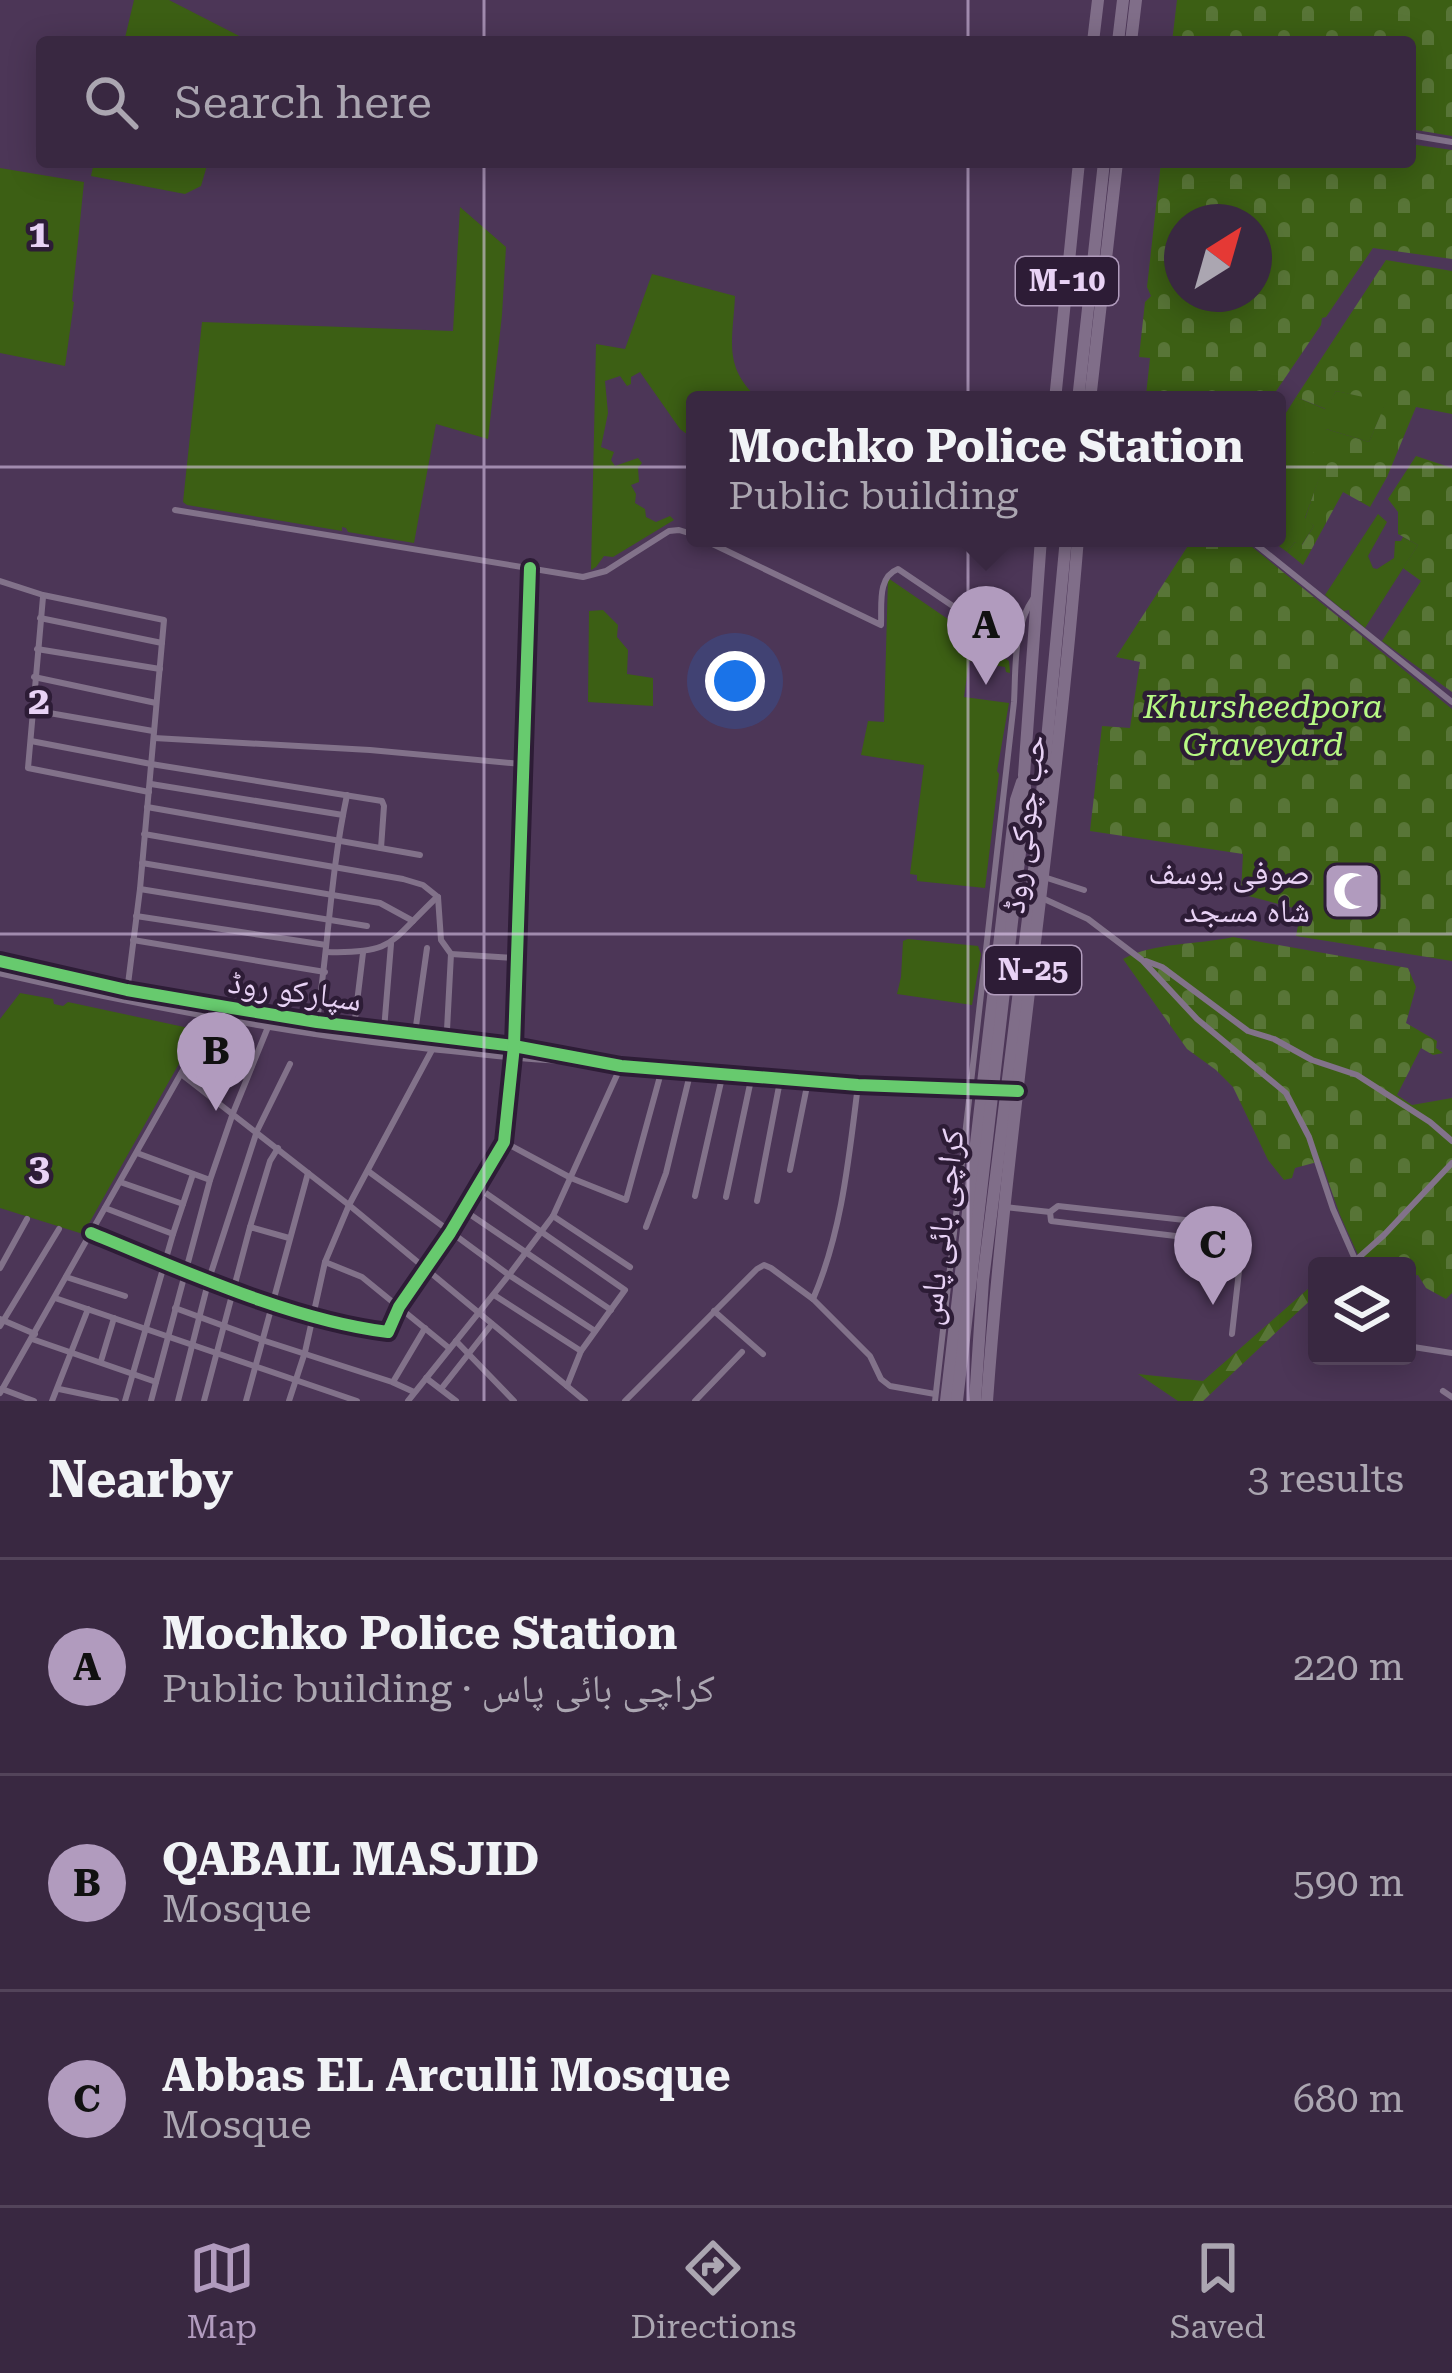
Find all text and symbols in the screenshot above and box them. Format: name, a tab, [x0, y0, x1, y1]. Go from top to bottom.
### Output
search box	[36, 36, 1416, 168]
icon: search	[78, 69, 144, 135]
text: Search here	[174, 76, 432, 129]
north arrow	[1164, 204, 1272, 312]
text: 1	[28, 211, 50, 257]
road number: M-10	[1016, 257, 1118, 305]
popup	[686, 391, 1286, 547]
text: Mochko Police Station	[728, 420, 1244, 473]
text: Public building	[728, 473, 1018, 519]
pin: A	[947, 586, 1025, 685]
your location	[705, 651, 765, 711]
text: 2	[28, 678, 50, 724]
park label: Khursheedpora Graveyard	[1142, 687, 1383, 764]
street label: حب چوکی روڈ	[993, 733, 1055, 916]
place label: صوفی یوسف شاہ مسجد	[1148, 853, 1310, 930]
mosque icon: صوفی یوسف شاہ مسجد	[1321, 860, 1383, 922]
road number: N-25	[985, 946, 1081, 994]
street label: سپارکو روڈ	[226, 962, 364, 1019]
pin: B	[177, 1012, 255, 1111]
street label: کراچی بائی پاس	[909, 1126, 973, 1328]
text: 3	[28, 1145, 50, 1191]
pin: C	[1174, 1206, 1252, 1305]
map controls	[1308, 1257, 1416, 1365]
button: layers	[1308, 1257, 1416, 1365]
text: Nearby	[48, 1450, 233, 1509]
text: 3 results	[1247, 1456, 1404, 1502]
text: Mochko Police Station	[162, 1607, 677, 1660]
text: A	[73, 1644, 101, 1690]
text: 220 m	[1293, 1644, 1404, 1690]
text: Public building · کراچی بائی پاس	[162, 1666, 715, 1712]
text: QABAIL MASJID	[162, 1833, 539, 1886]
text: B	[73, 1860, 101, 1906]
text: 590 m	[1293, 1860, 1404, 1906]
text: Mosque	[162, 1886, 312, 1932]
text: Abbas EL Arculli Mosque	[162, 2049, 731, 2102]
text: C	[73, 2076, 101, 2122]
text: 680 m	[1293, 2076, 1404, 2122]
text: Mosque	[162, 2102, 312, 2148]
tab: Map	[187, 2235, 257, 2346]
tab: Directions	[630, 2235, 796, 2346]
tab: Saved	[1170, 2235, 1265, 2346]

